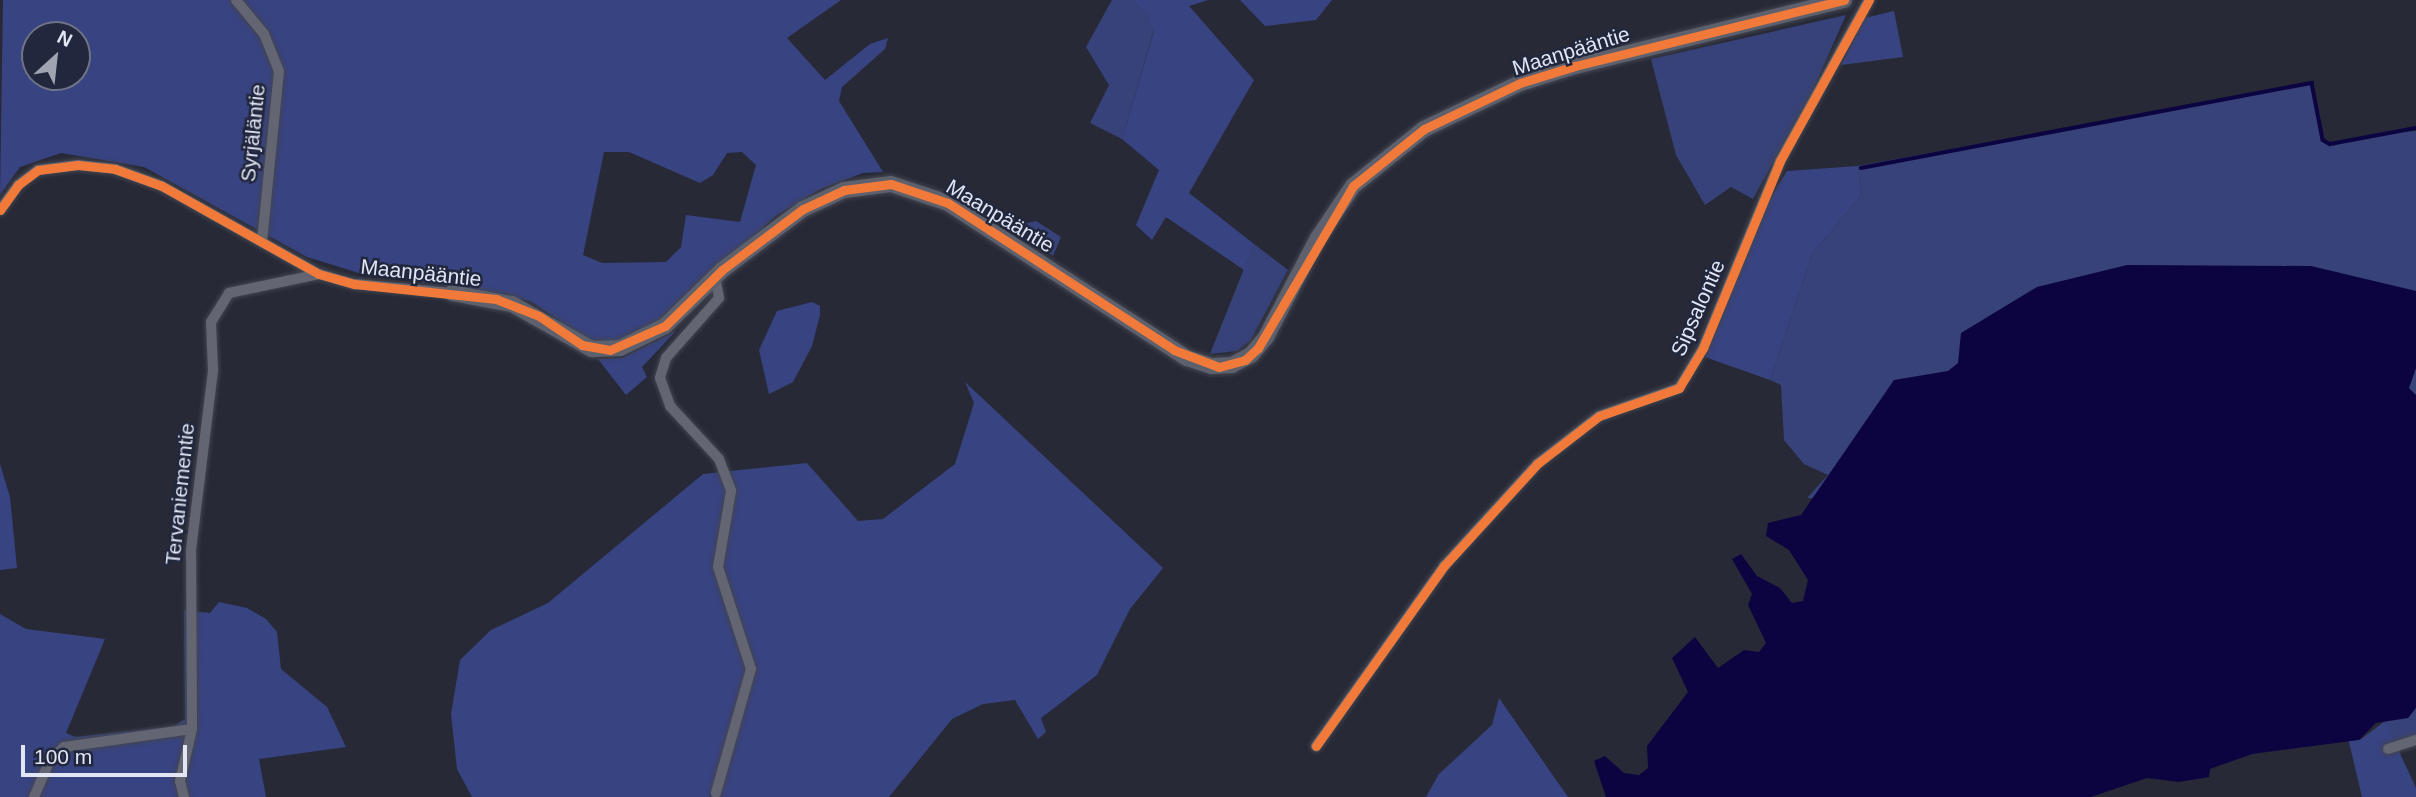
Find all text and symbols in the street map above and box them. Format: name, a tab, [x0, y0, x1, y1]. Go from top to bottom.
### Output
north arrow	[21, 21, 91, 91]
street label: Maanpääntie	[1509, 21, 1633, 81]
text: N	[54, 26, 76, 51]
street label: Syrjäläntie	[235, 83, 271, 183]
street label: Maanpääntie	[941, 174, 1059, 258]
street label: Maanpääntie	[359, 254, 483, 292]
street label: Sipsalontie	[1666, 256, 1730, 360]
street label: Tervaniementie	[160, 422, 200, 566]
scale bar	[24, 730, 191, 774]
text: 100 m	[34, 745, 92, 768]

